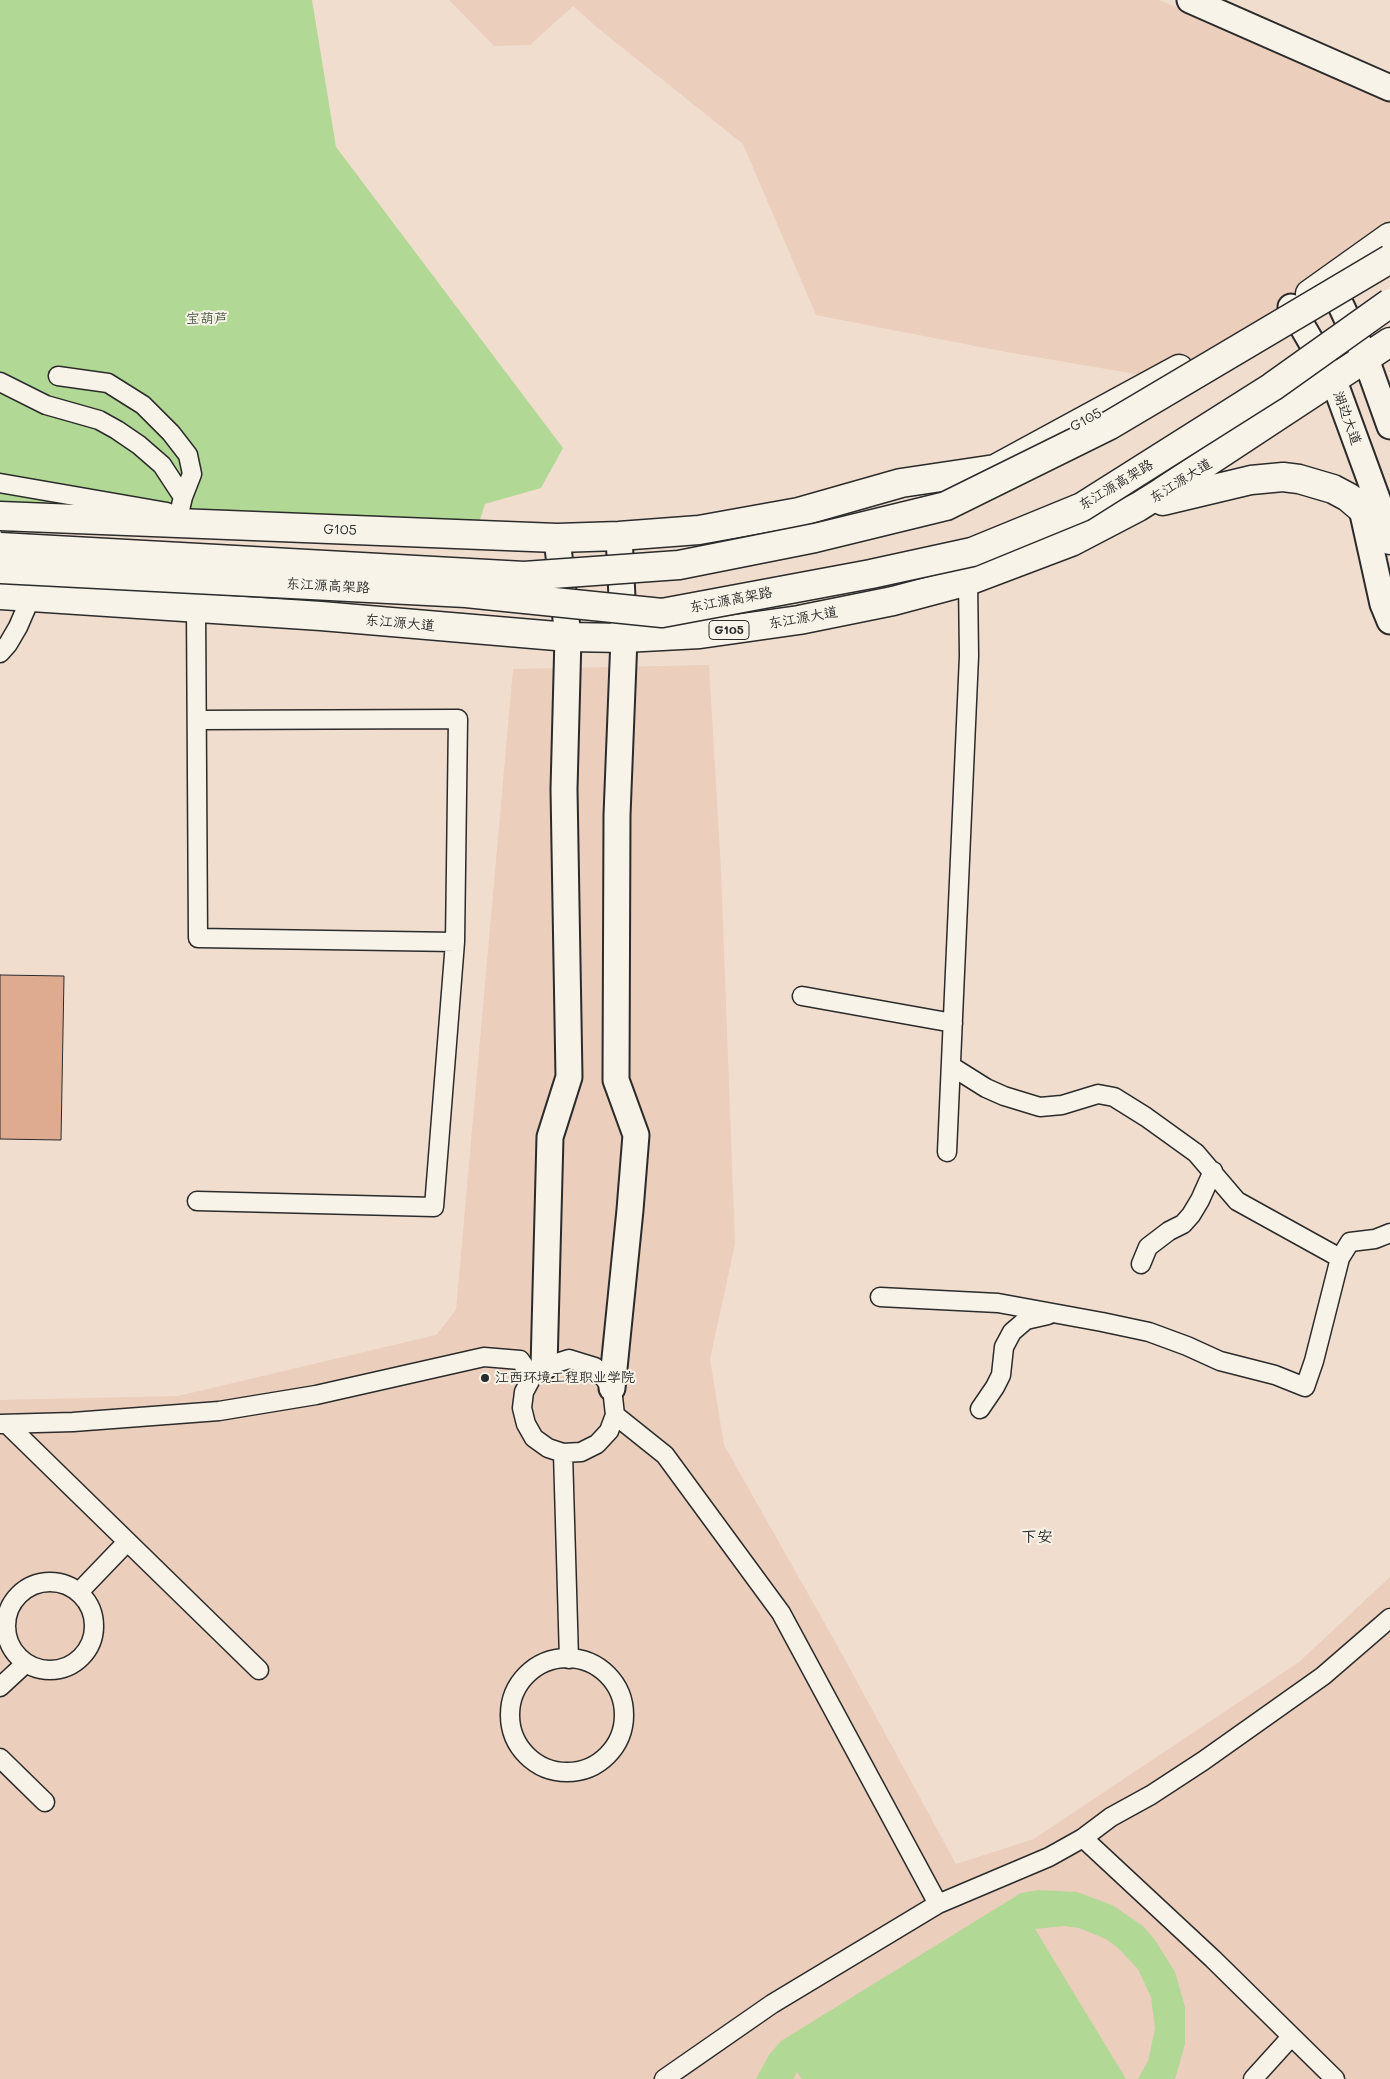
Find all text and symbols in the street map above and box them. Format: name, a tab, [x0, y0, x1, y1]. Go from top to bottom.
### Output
park label: 宝葫芦	[186, 311, 228, 327]
street label: 湖边大道	[1330, 389, 1364, 447]
street label: G105	[1067, 405, 1105, 435]
street label: 东江源大道	[1147, 455, 1215, 507]
street label: 东江源高架路	[1076, 456, 1156, 514]
street label: G105	[323, 521, 357, 539]
street label: 东江源高架路	[286, 575, 370, 597]
street label: 东江源高架路	[688, 584, 774, 616]
street label: 东江源大道	[767, 604, 839, 632]
street label: 东江源大道	[364, 612, 436, 634]
road number: G105	[709, 620, 749, 640]
place label: 江西环境工程职业学院	[495, 1370, 635, 1386]
marker: 江西环境工程职业学院	[479, 1372, 491, 1384]
district label: 下安	[1021, 1527, 1053, 1547]

